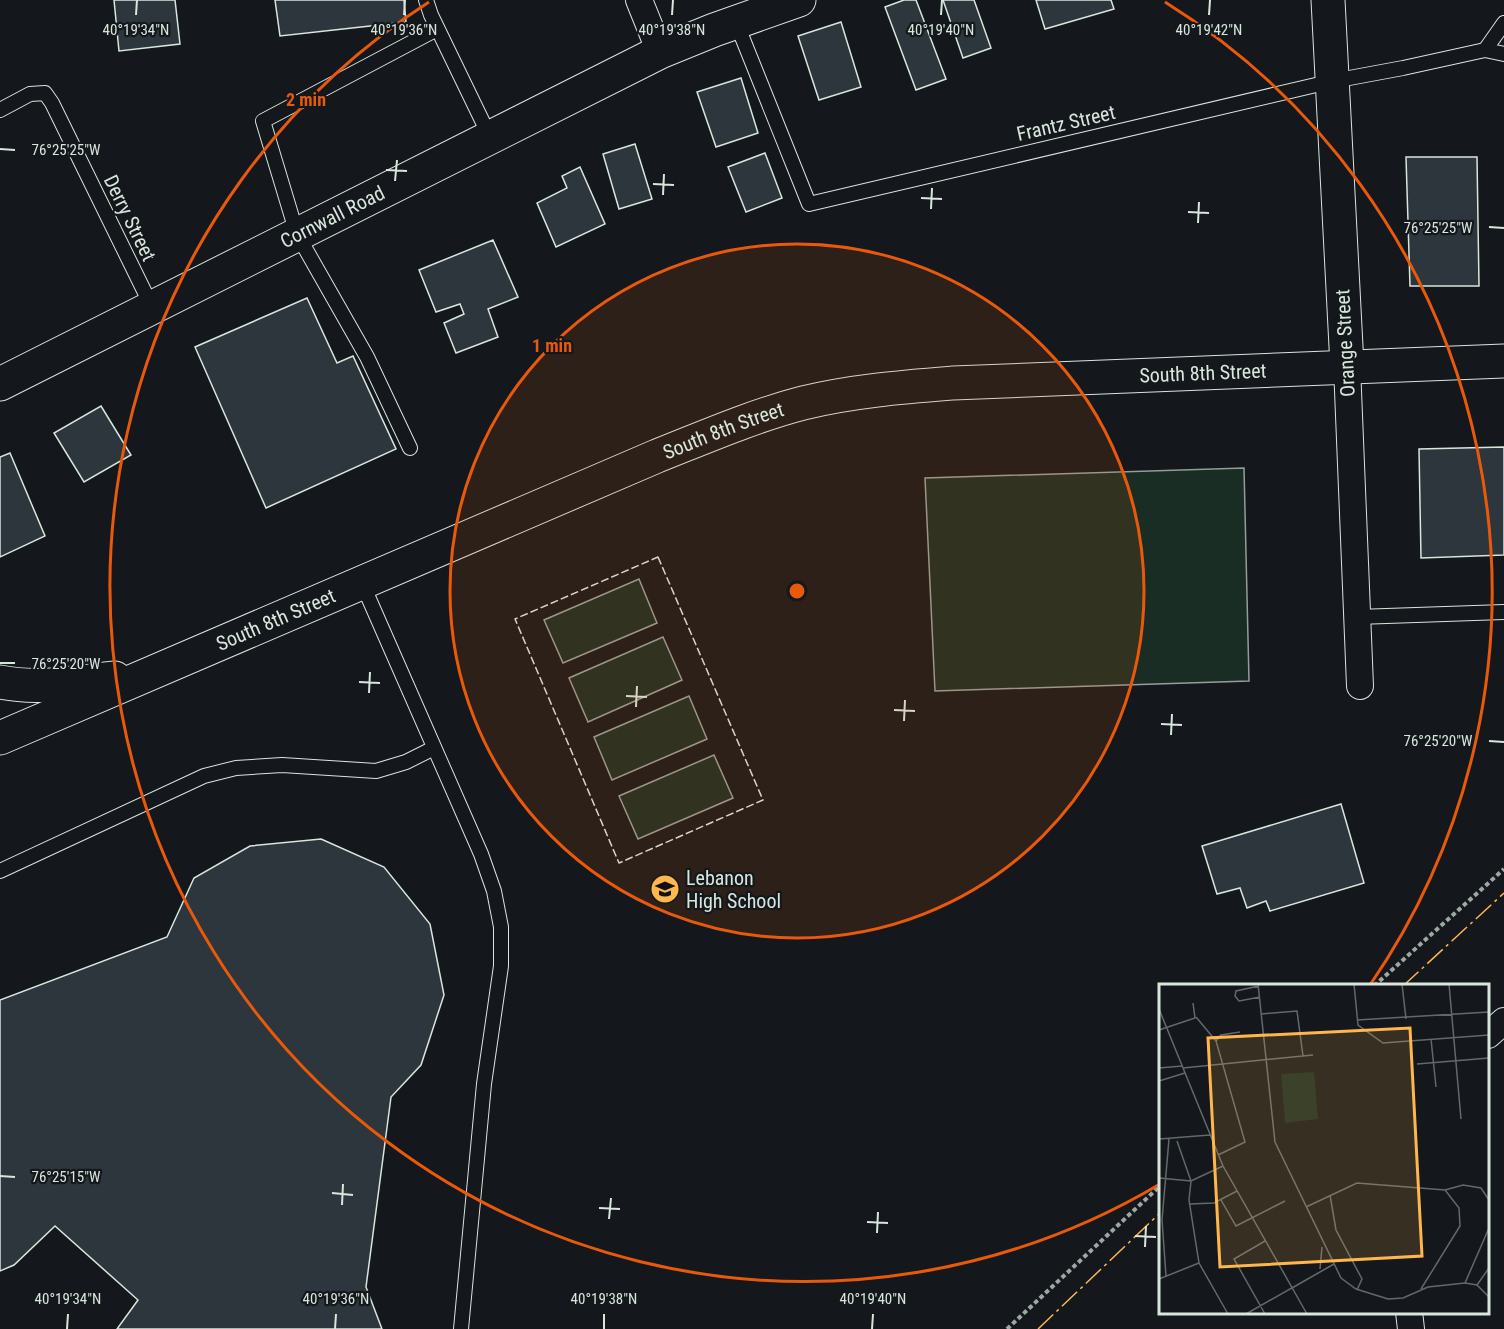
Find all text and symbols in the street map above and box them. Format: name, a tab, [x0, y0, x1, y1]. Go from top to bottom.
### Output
text: 40°19'34"N	[103, 21, 169, 39]
text: 40°19'36"N	[371, 21, 437, 39]
text: 40°19'38"N	[639, 21, 705, 39]
text: 40°19'40"N	[908, 21, 974, 39]
text: 40°19'42"N	[1176, 21, 1242, 39]
text: 2 min	[286, 89, 326, 110]
street label: Frantz Street	[1014, 100, 1118, 146]
text: 76°25'25"W	[32, 141, 101, 159]
street label: Derry Street	[99, 171, 161, 265]
street label: Cornwall Road	[276, 181, 389, 253]
text: 76°25'25"W	[1404, 219, 1473, 237]
street label: Orange Street	[1330, 289, 1360, 397]
text: 1 min	[532, 335, 572, 356]
street label: South 8th Street	[1139, 358, 1267, 388]
street label: South 8th Street	[659, 397, 787, 464]
centre of rings	[787, 581, 807, 601]
street label: South 8th Street	[212, 584, 339, 656]
text: 76°25'20"W	[32, 655, 101, 673]
text: 76°25'20"W	[1404, 732, 1473, 750]
place label: Lebanon High School	[686, 866, 781, 913]
school or university icon: Lebanon High School	[649, 873, 681, 905]
inset map	[1159, 984, 1489, 1314]
text: 76°25'15"W	[32, 1168, 101, 1186]
text: 40°19'34"N	[35, 1290, 101, 1308]
text: 40°19'36"N	[303, 1290, 369, 1308]
text: 40°19'38"N	[571, 1290, 637, 1308]
text: 40°19'40"N	[840, 1290, 906, 1308]

